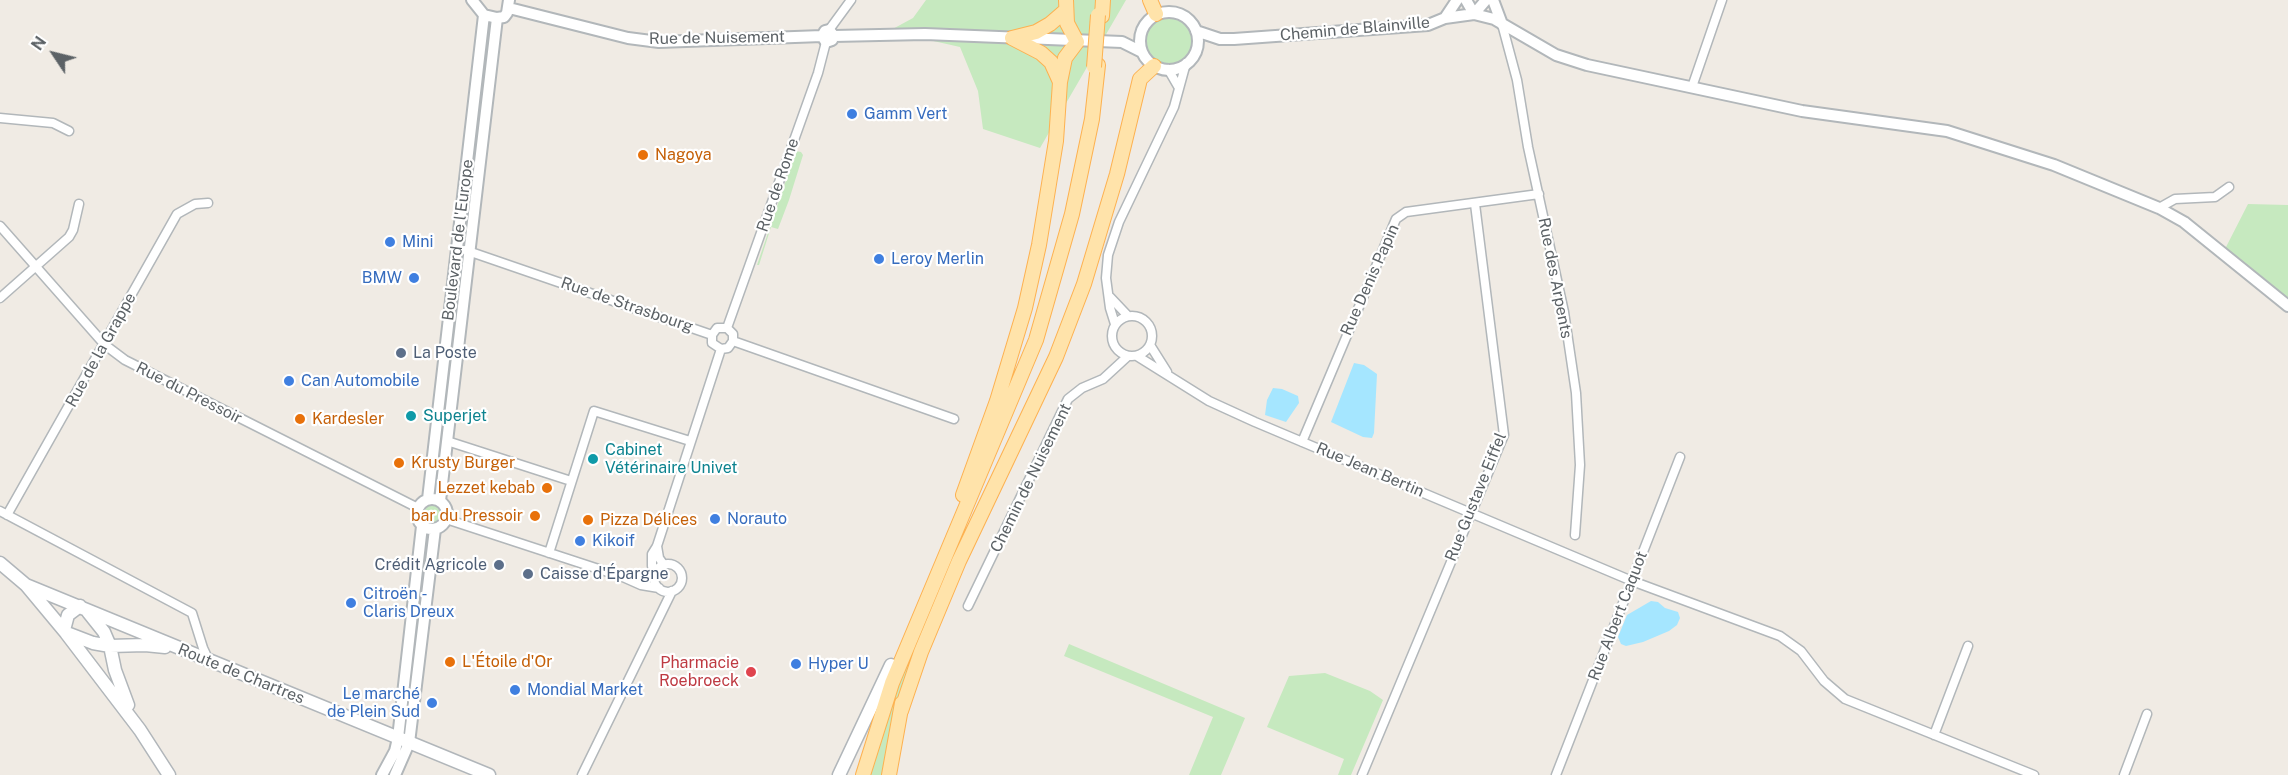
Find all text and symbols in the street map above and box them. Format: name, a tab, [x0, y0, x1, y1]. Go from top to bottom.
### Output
street label: Chemin de Blainville	[1279, 13, 1431, 45]
north arrow	[24, 24, 84, 84]
street label: Rue de Nuisement	[649, 27, 785, 49]
text: N	[27, 33, 50, 54]
place label: Gamm Vert	[864, 104, 947, 124]
marker: Gamm Vert	[845, 107, 859, 121]
street label: Rue de Rome	[753, 136, 803, 234]
place label: Nagoya	[655, 145, 712, 165]
marker: Nagoya	[636, 148, 650, 162]
street label: Boulevard de l'Europe	[439, 158, 477, 322]
street label: Rue des Arpents	[1534, 216, 1576, 340]
street label: Rue Denis Papin	[1337, 221, 1403, 339]
place label: Mini	[402, 232, 433, 252]
marker: Mini	[383, 235, 397, 249]
place label: Leroy Merlin	[891, 249, 984, 269]
marker: Leroy Merlin	[872, 252, 886, 266]
place label: BMW	[362, 268, 402, 288]
marker: BMW	[407, 271, 421, 285]
street label: Rue de Strasbourg	[558, 273, 696, 337]
street label: Rue de la Grappe	[62, 290, 140, 410]
place label: La Poste	[413, 343, 477, 363]
marker: La Poste	[394, 346, 408, 360]
street label: Rue du Pressoir	[133, 358, 245, 428]
place label: Can Automobile	[301, 371, 419, 391]
marker: Can Automobile	[282, 374, 296, 388]
street label: Chemin de Nuisement	[987, 400, 1075, 556]
place label: Superjet	[423, 406, 487, 426]
place label: Kardesler	[312, 409, 384, 429]
marker: Superjet	[404, 409, 418, 423]
marker: Kardesler	[293, 412, 307, 426]
street label: Rue Gustave Eiffel	[1441, 430, 1511, 564]
street label: Rue Jean Bertin	[1313, 439, 1427, 501]
place label: Cabinet Vétérinaire Univet	[605, 440, 738, 478]
marker: Cabinet Vétérinaire Univet	[586, 452, 600, 466]
place label: Krusty Burger	[411, 453, 515, 473]
marker: Krusty Burger	[392, 456, 406, 470]
place label: Lezzet kebab	[437, 478, 535, 498]
marker: Lezzet kebab	[540, 481, 554, 495]
place label: bar du Pressoir	[411, 506, 523, 526]
marker: bar du Pressoir	[528, 509, 542, 523]
place label: Norauto	[727, 509, 787, 529]
place label: Pizza Délices	[600, 510, 697, 530]
marker: Norauto	[708, 512, 722, 526]
marker: Pizza Délices	[581, 513, 595, 527]
place label: Kikoif	[592, 531, 635, 551]
marker: Kikoif	[573, 534, 587, 548]
street label: Rue Albert Caquot	[1584, 548, 1652, 684]
place label: Crédit Agricole	[375, 555, 487, 575]
marker: Crédit Agricole	[492, 558, 506, 572]
place label: Caisse d'Épargne	[540, 564, 668, 584]
marker: Caisse d'Épargne	[521, 567, 535, 581]
place label: Citroën - Claris Dreux	[363, 584, 454, 622]
marker: Citroën - Claris Dreux	[344, 596, 358, 610]
street label: Route de Chartres	[175, 640, 307, 708]
place label: L'Étoile d'Or	[462, 652, 552, 672]
place label: Pharmacie Roebroeck	[659, 653, 739, 691]
place label: Hyper U	[808, 654, 869, 674]
marker: L'Étoile d'Or	[443, 655, 457, 669]
marker: Hyper U	[789, 657, 803, 671]
marker: Pharmacie Roebroeck	[744, 665, 758, 679]
place label: Mondial Market	[527, 680, 643, 700]
marker: Mondial Market	[508, 683, 522, 697]
place label: Le marché de Plein Sud	[327, 684, 420, 722]
marker: Le marché de Plein Sud	[425, 696, 439, 710]

